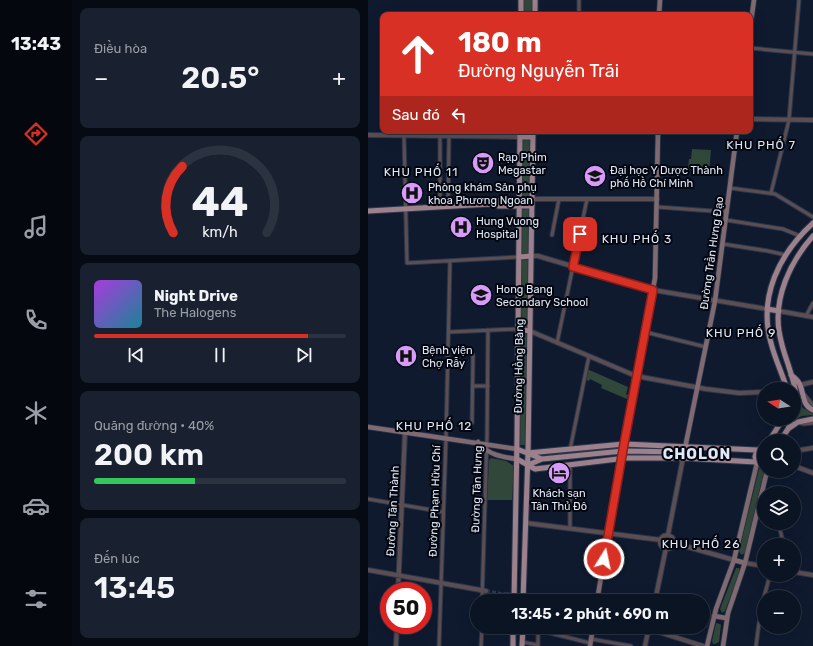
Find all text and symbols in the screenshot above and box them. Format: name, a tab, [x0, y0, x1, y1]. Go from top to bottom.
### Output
text: 180 m	[458, 26, 542, 59]
icon: ahead	[392, 28, 444, 80]
text: 13:43	[11, 33, 61, 55]
text: Điều hòa	[94, 41, 147, 56]
text: 20.5°	[181, 60, 259, 96]
text: Đường Nguyễn Trãi	[458, 60, 619, 82]
text: −	[94, 65, 108, 92]
text: +	[332, 65, 346, 92]
icon: left	[448, 104, 470, 126]
text: Sau đó	[392, 106, 440, 124]
icon: directions	[22, 120, 50, 148]
district label: KHU PHỐ 7	[726, 136, 796, 152]
theatre icon: Rạp Phim Megastar	[470, 150, 496, 176]
place label: Rạp Phim Megastar	[498, 151, 547, 177]
district label: KHU PHỐ 11	[384, 163, 458, 179]
school or university icon: Đại học Y Dược Thành phố Hồ Chí Minh	[582, 163, 608, 189]
place label: Đại học Y Dược Thành phố Hồ Chí Minh	[610, 164, 723, 190]
text: 44	[192, 177, 248, 226]
hospital icon: Phòng khám Sản phụ khoa Phương Ngoan	[399, 180, 425, 206]
place label: Phòng khám Sản phụ khoa Phương Ngoan	[428, 181, 537, 207]
street label: Đường Trần Hưng Đạo	[696, 195, 726, 310]
icon: music	[22, 213, 50, 241]
hospital icon: Hung Vuong Hospital	[448, 214, 474, 240]
place label: Hung Vuong Hospital	[476, 215, 539, 241]
pin	[563, 217, 597, 251]
icon: arrive	[569, 223, 591, 245]
text: km/h	[202, 224, 238, 241]
district label: KHU PHỐ 3	[602, 230, 672, 246]
school or university icon: Hong Bang Secondary School	[468, 282, 494, 308]
place label: Hong Bang Secondary School	[496, 283, 588, 309]
text: Night Drive	[154, 287, 238, 305]
text: The Halogens	[154, 305, 236, 320]
icon: phone	[22, 306, 50, 334]
street label: Đường Hồng Bàng	[510, 318, 526, 414]
district label: KHU PHỐ 9	[706, 324, 776, 340]
hospital icon: Bệnh viện Chợ Rẫy	[393, 343, 419, 369]
icon: previous	[125, 344, 147, 366]
icon: pause	[209, 344, 231, 366]
icon: next	[293, 344, 315, 366]
place label: Bệnh viện Chợ Rẫy	[422, 344, 473, 370]
north arrow	[757, 382, 801, 426]
map controls	[757, 382, 801, 634]
icon: climate	[22, 399, 50, 427]
district label: KHU PHỐ 12	[396, 417, 472, 433]
text: Quãng đường · 40%	[94, 418, 214, 433]
button: search	[757, 434, 801, 478]
text: 200 km	[94, 437, 204, 473]
street label: Đường Phạm Hữu Chí	[427, 444, 443, 557]
street label: Đường Tân Hưng	[469, 445, 485, 533]
district label: CHOLON	[663, 445, 731, 463]
hotel icon: Khách sạn Tân Thủ Đô	[546, 460, 572, 486]
street label: Đường Tân Thành	[384, 465, 402, 557]
button: layers	[757, 486, 801, 530]
place label: Khách sạn Tân Thủ Đô	[531, 487, 587, 513]
icon: car	[22, 492, 50, 520]
district label: KHU PHỐ 26	[662, 535, 740, 551]
position arrow	[583, 538, 625, 580]
button: +	[757, 538, 801, 582]
text: Đến lúc	[94, 551, 140, 566]
text: 13:45	[94, 570, 175, 606]
speed limit sign: 50	[380, 582, 432, 634]
icon: filters	[22, 585, 50, 613]
button: −	[757, 590, 801, 634]
text: 13:45 · 2 phút · 690 m	[511, 605, 669, 623]

